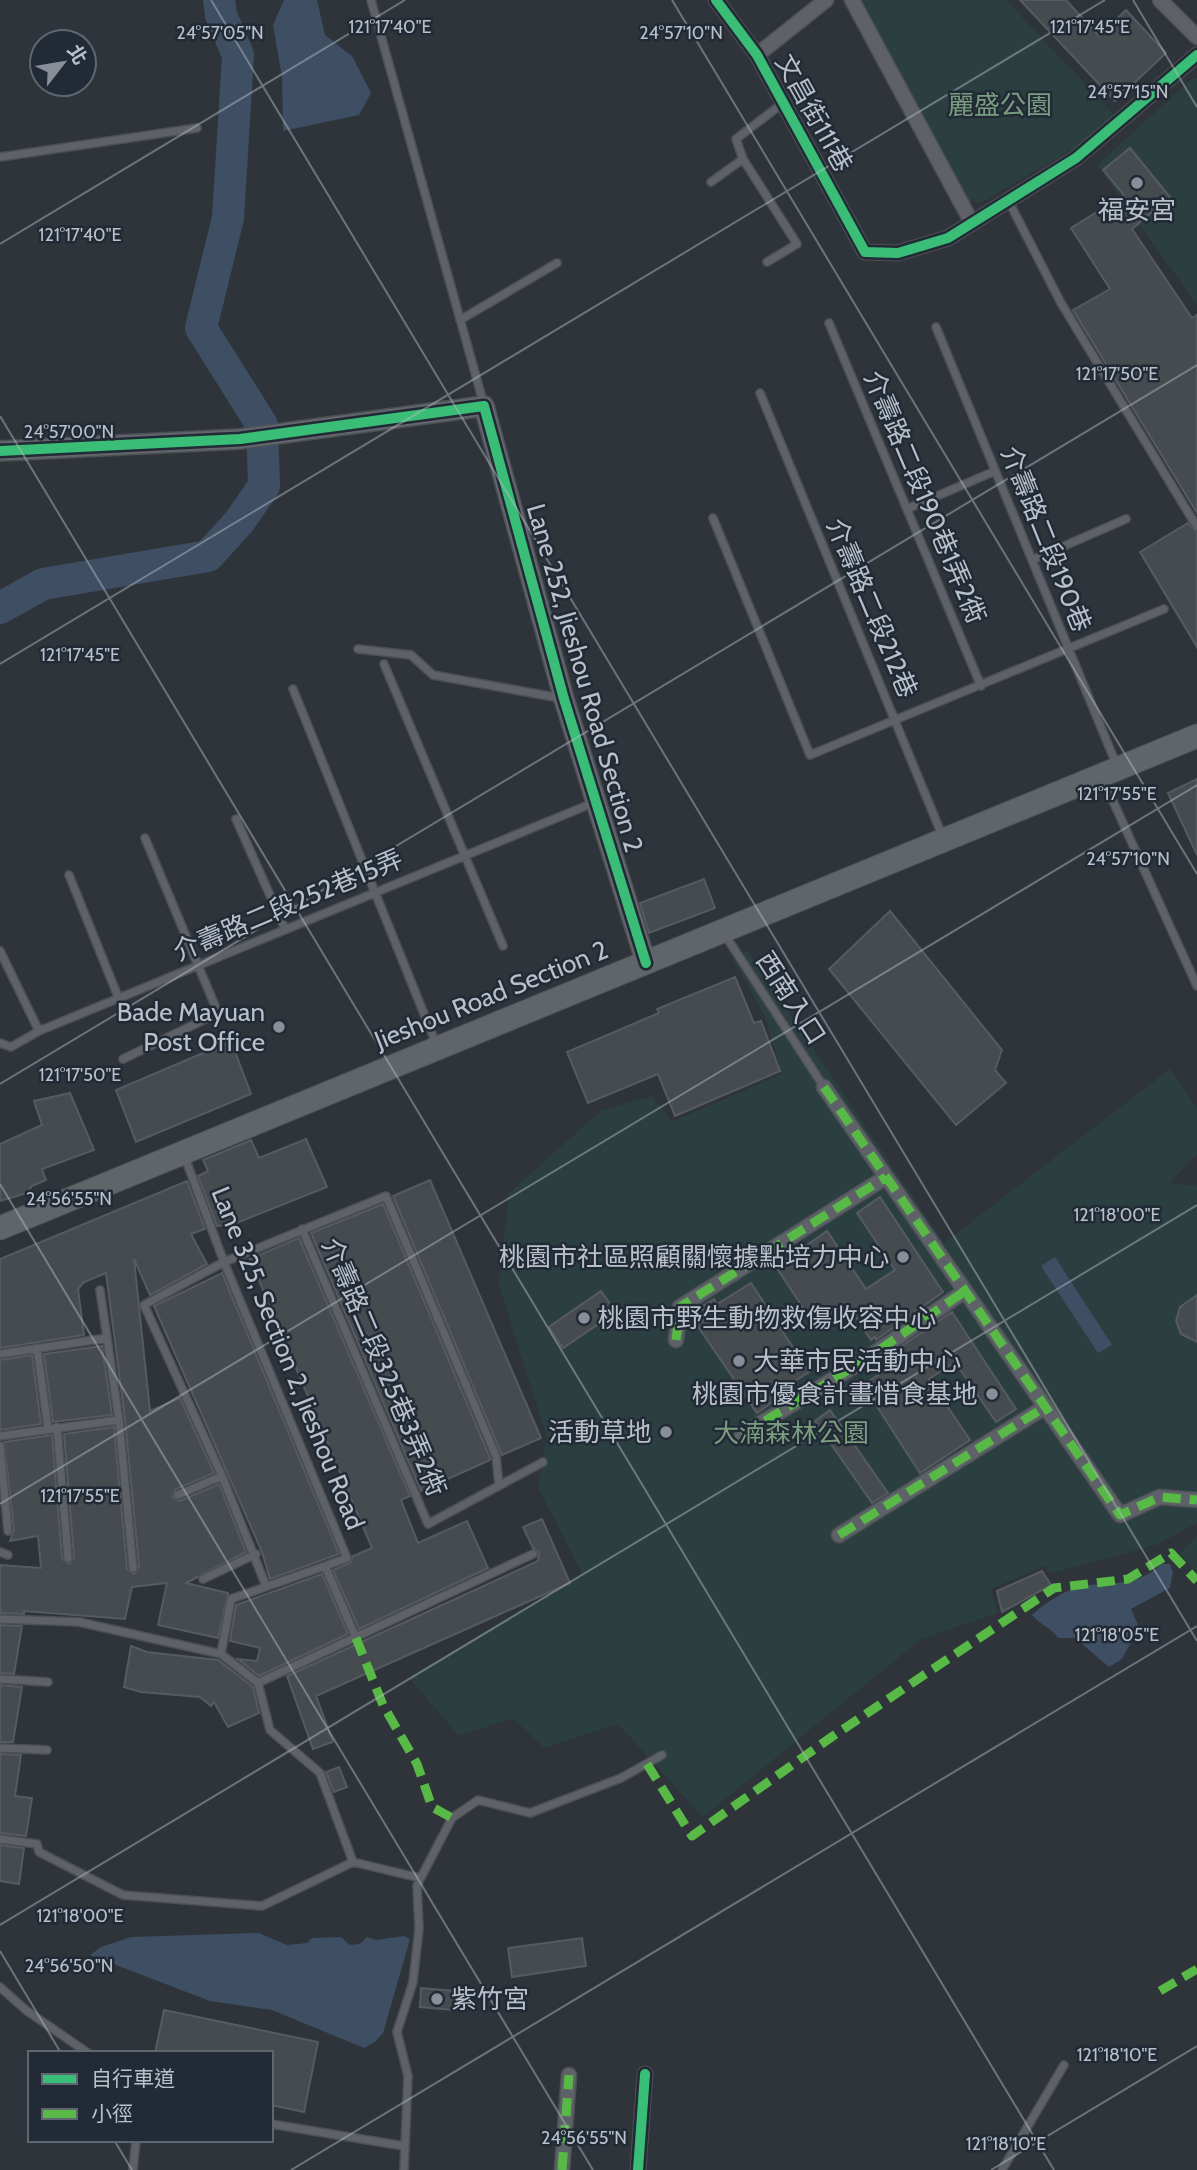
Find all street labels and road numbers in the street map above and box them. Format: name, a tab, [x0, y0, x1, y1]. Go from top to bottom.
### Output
street label: 文昌街111巷	[769, 49, 859, 177]
street label: 介壽路二段190巷1弄2衖	[857, 366, 993, 628]
street label: 介壽路二段190巷	[994, 441, 1098, 637]
street label: Lane 252, Jieshou Road Section 2	[520, 500, 650, 856]
street label: 介壽路二段212巷	[820, 514, 924, 702]
street label: 介壽路二段252巷15弄	[169, 842, 407, 968]
street label: Jieshou Road Section 2	[369, 934, 612, 1057]
street label: 西南入口	[749, 946, 833, 1050]
street label: Lane 325, Section 2, Jieshou Road	[204, 1182, 372, 1534]
street label: 介壽路二段325巷3弄2衖	[315, 1233, 453, 1501]

